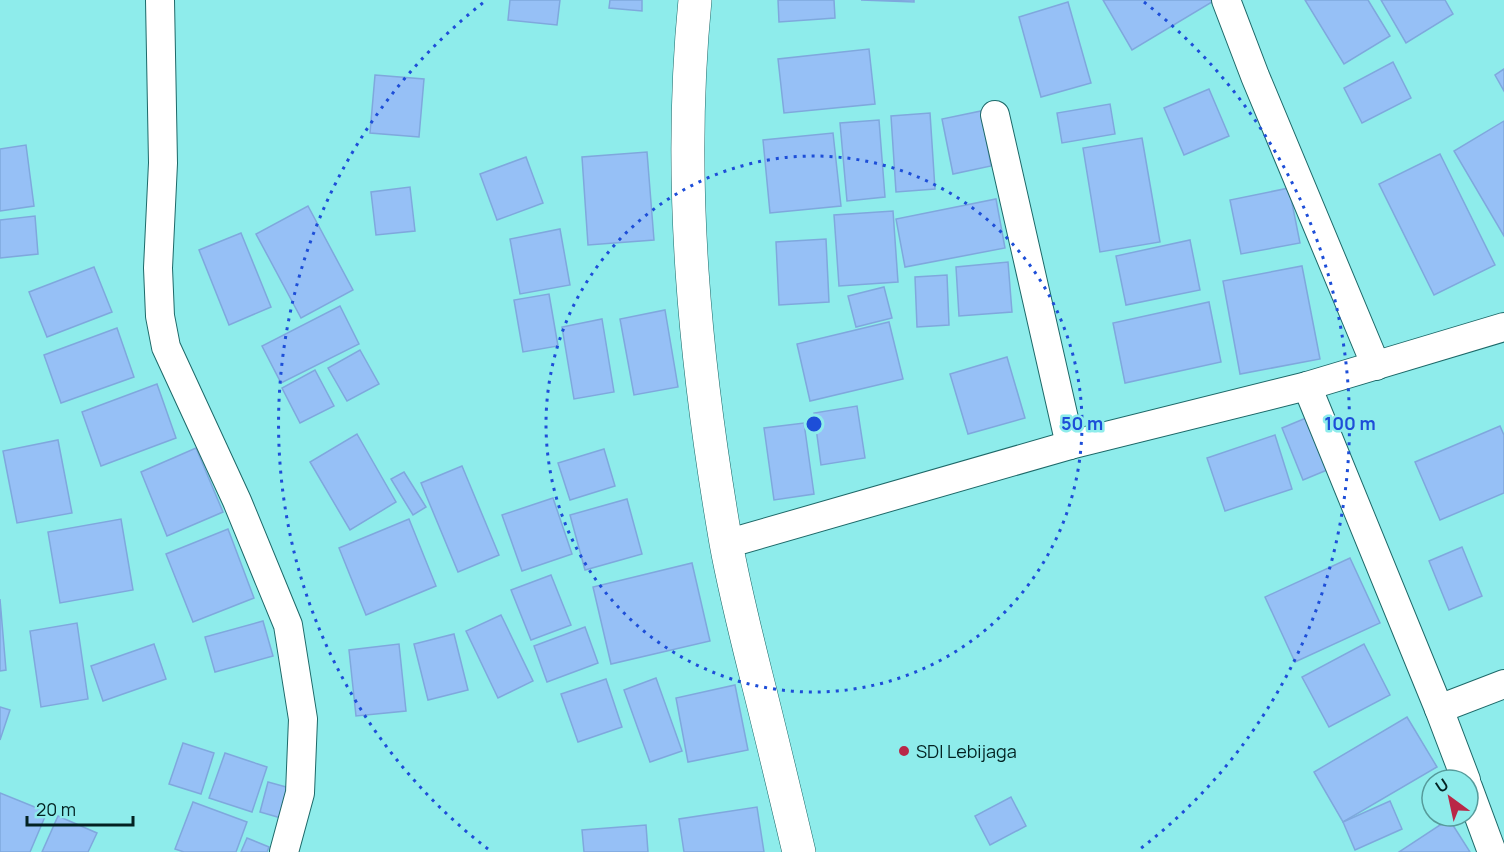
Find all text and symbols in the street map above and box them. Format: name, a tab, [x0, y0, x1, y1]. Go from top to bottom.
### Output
text: 50 m	[1061, 411, 1103, 435]
text: 100 m	[1324, 411, 1376, 435]
centre of rings	[804, 414, 824, 434]
place label: SDI Lebijaga	[916, 739, 1017, 763]
marker: SDI Lebijaga	[897, 744, 911, 758]
north arrow	[1420, 768, 1480, 828]
text: U	[1431, 773, 1453, 798]
scale bar	[27, 789, 134, 827]
text: 20 m	[36, 797, 76, 821]

